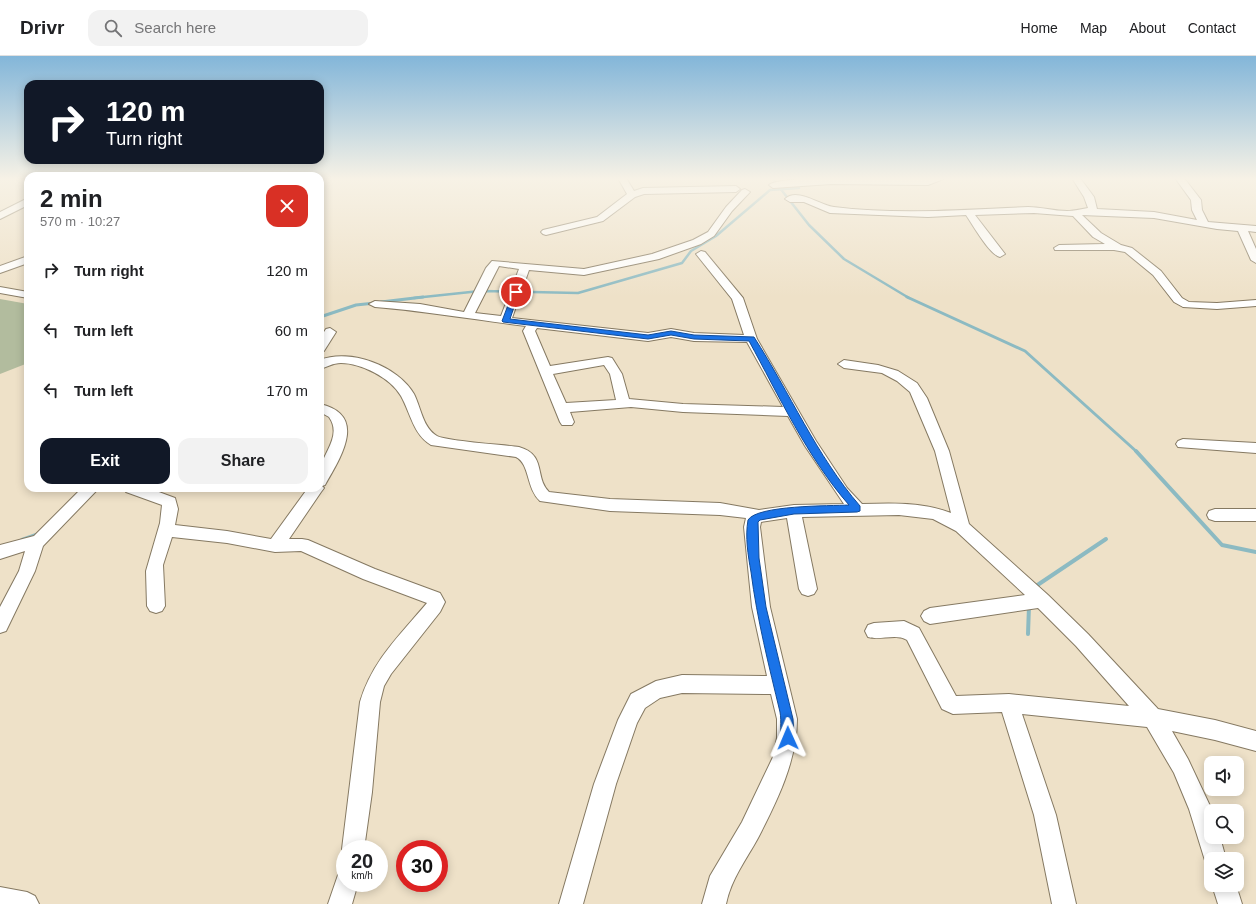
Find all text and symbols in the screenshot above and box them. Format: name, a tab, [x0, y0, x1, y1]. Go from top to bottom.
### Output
search box	[88, 10, 368, 46]
text: Drivr	[20, 17, 64, 38]
icon: search	[102, 17, 124, 39]
text: Search here	[134, 19, 216, 36]
text: Home	[1021, 20, 1058, 36]
text: Map	[1080, 20, 1107, 36]
text: About	[1129, 20, 1166, 36]
text: Contact	[1188, 20, 1236, 36]
icon: right	[40, 96, 92, 148]
text: 120 m	[106, 96, 185, 127]
text: Turn right	[106, 129, 182, 149]
text: 2 min	[40, 185, 103, 212]
button: close	[266, 185, 308, 227]
text: 570 m · 10:27	[40, 214, 120, 229]
icon: right	[40, 259, 62, 281]
text: Turn right	[74, 262, 144, 279]
text: 120 m	[266, 262, 308, 279]
pin	[499, 275, 533, 309]
icon: arrive	[505, 281, 527, 303]
icon: left	[40, 319, 62, 341]
text: Turn left	[74, 322, 133, 339]
text: 60 m	[275, 322, 308, 339]
icon: left	[40, 379, 62, 401]
text: Turn left	[74, 382, 133, 399]
text: 170 m	[266, 382, 308, 399]
button: Exit	[40, 438, 170, 484]
button: Share	[178, 438, 308, 484]
position arrow	[767, 717, 809, 759]
map controls	[1204, 756, 1244, 892]
button: sound	[1204, 756, 1244, 796]
button: search	[1204, 804, 1244, 844]
speed limit sign: 30	[396, 840, 448, 892]
text: 20	[351, 850, 373, 872]
button: layers	[1204, 852, 1244, 892]
text: km/h	[351, 870, 373, 881]

